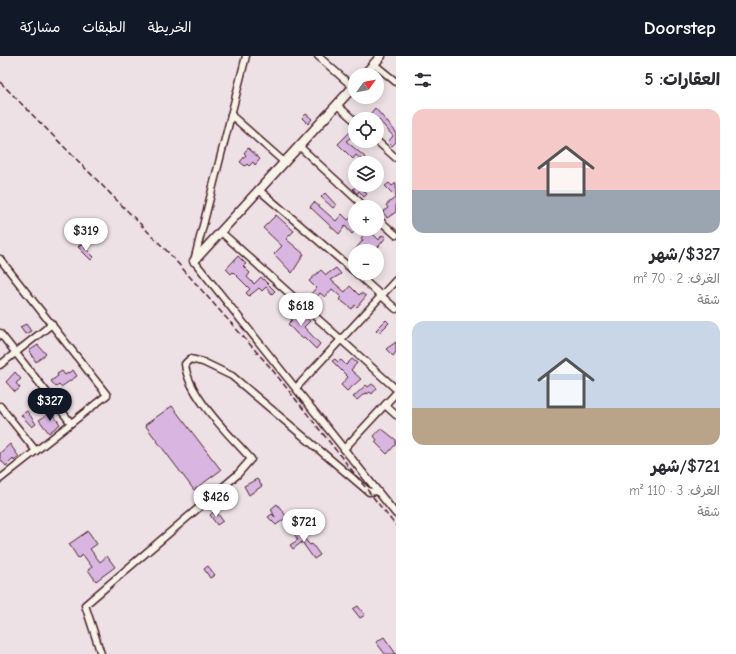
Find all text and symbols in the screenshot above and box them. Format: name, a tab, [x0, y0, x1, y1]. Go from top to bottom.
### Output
text: Doorstep	[644, 17, 716, 39]
text: مشاركة	[20, 19, 60, 36]
text: الطبقات	[82, 19, 126, 36]
text: الخريطة	[148, 19, 191, 36]
north arrow	[348, 68, 384, 104]
map controls	[348, 68, 384, 280]
icon: filters	[412, 69, 434, 91]
text: العقارات: 5	[644, 70, 720, 89]
button: locate	[348, 112, 384, 148]
icon: home	[530, 135, 602, 207]
button: layers	[348, 156, 384, 192]
button: +	[348, 200, 384, 236]
pin: $319	[62, 218, 110, 252]
text: $319	[73, 223, 99, 238]
button: −	[348, 244, 384, 280]
text: $327/شهر	[650, 245, 720, 264]
text: الغرف: 2 · 70 m²	[633, 271, 720, 286]
text: شقة	[697, 292, 720, 307]
pin: $618	[277, 293, 325, 327]
text: $618	[288, 298, 314, 313]
icon: home	[530, 347, 602, 419]
pin: $327	[26, 388, 74, 422]
text: $327	[37, 393, 63, 408]
text: $721/شهر	[651, 457, 720, 476]
text: الغرف: 3 · 110 m²	[629, 483, 720, 498]
pin: $426	[192, 484, 240, 518]
text: $426	[202, 489, 230, 504]
text: شقة	[697, 504, 720, 519]
pin: $721	[280, 509, 328, 543]
text: $721	[291, 514, 317, 529]

